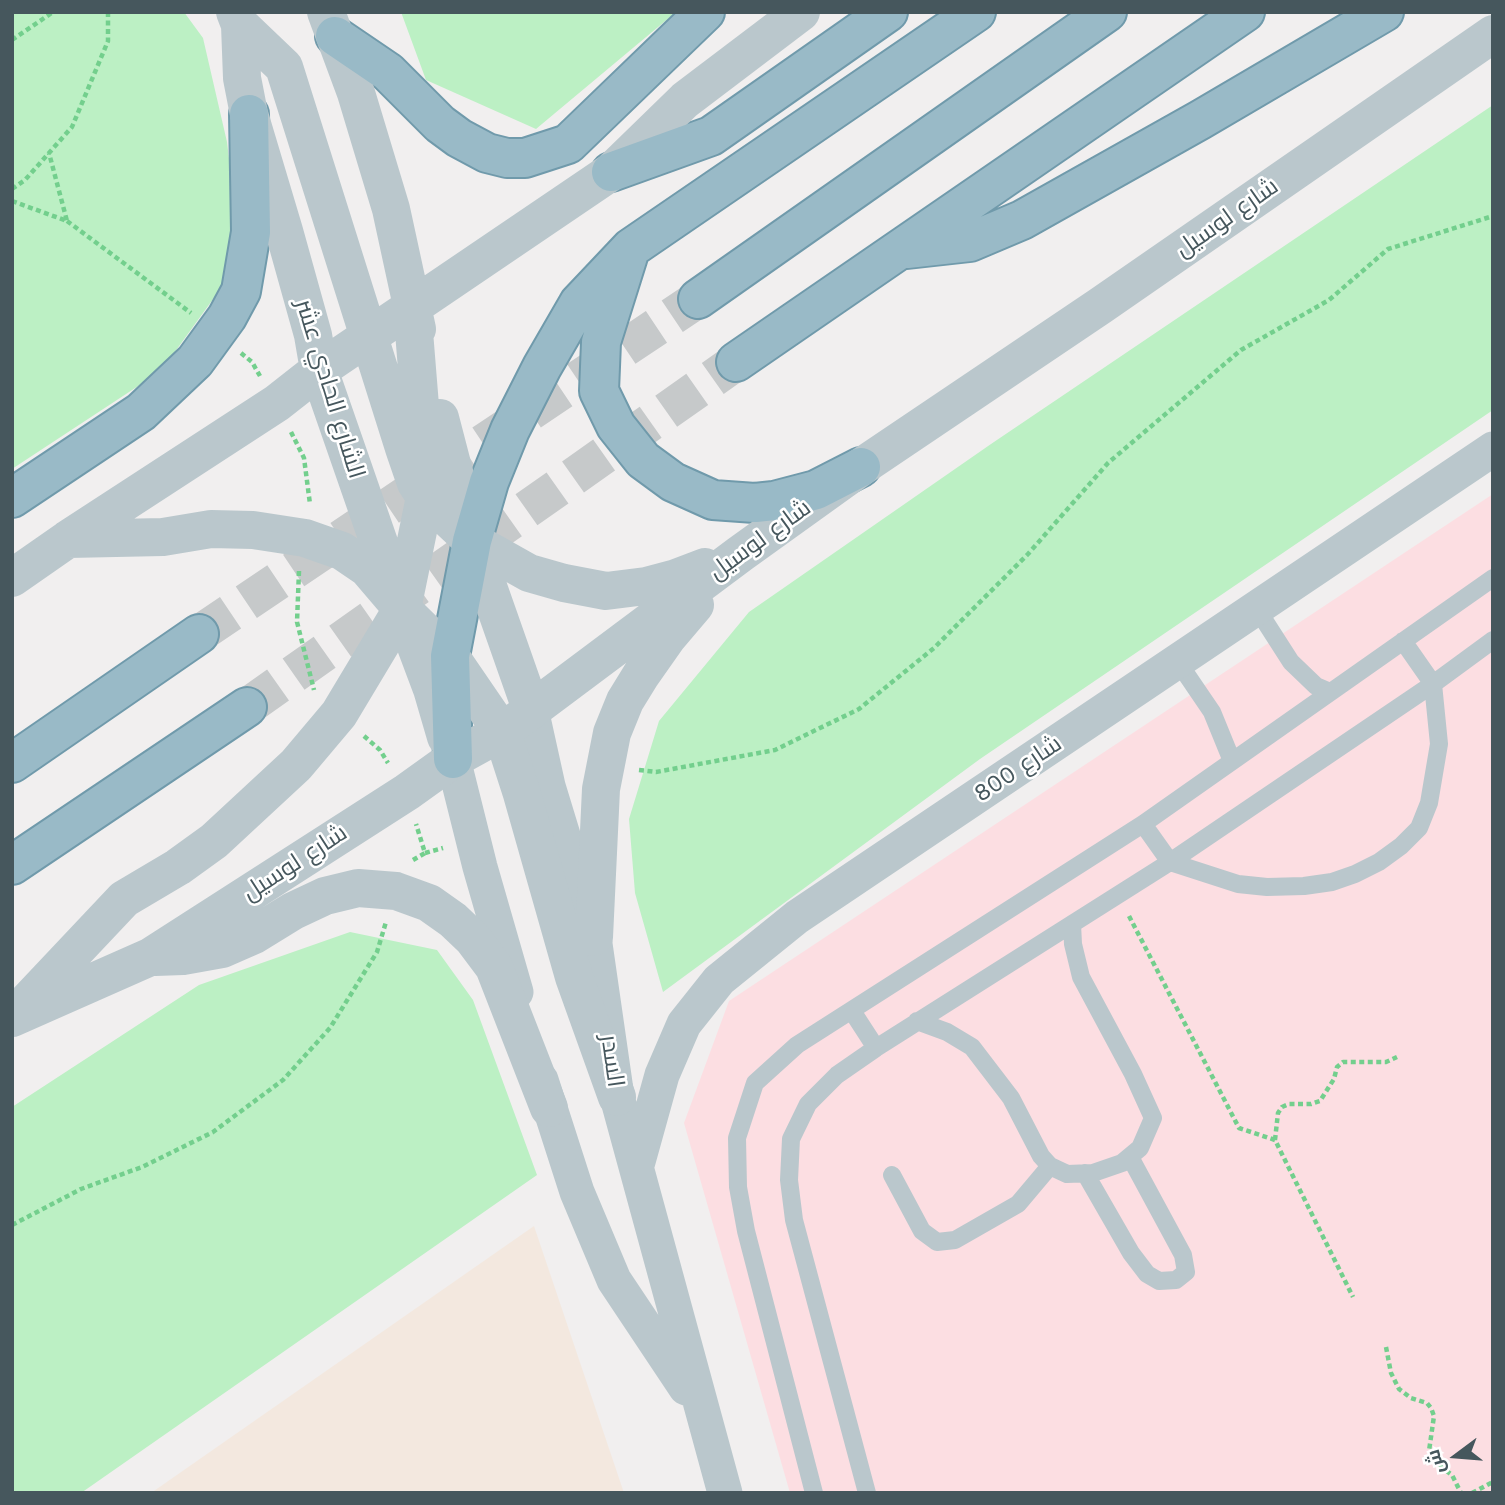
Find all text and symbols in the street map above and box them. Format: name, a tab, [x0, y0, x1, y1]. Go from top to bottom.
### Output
street label: شارع لوسيل	[1170, 172, 1284, 264]
street label: الشارع الحادي عشر	[289, 296, 371, 482]
street label: شارع لوسيل	[703, 493, 817, 587]
street label: شارع 800	[969, 729, 1067, 809]
street label: شارع لوسيل	[237, 819, 353, 907]
street label: السدر	[594, 1033, 630, 1089]
north arrow	[1421, 1421, 1491, 1491]
text: ش	[1421, 1447, 1450, 1477]

